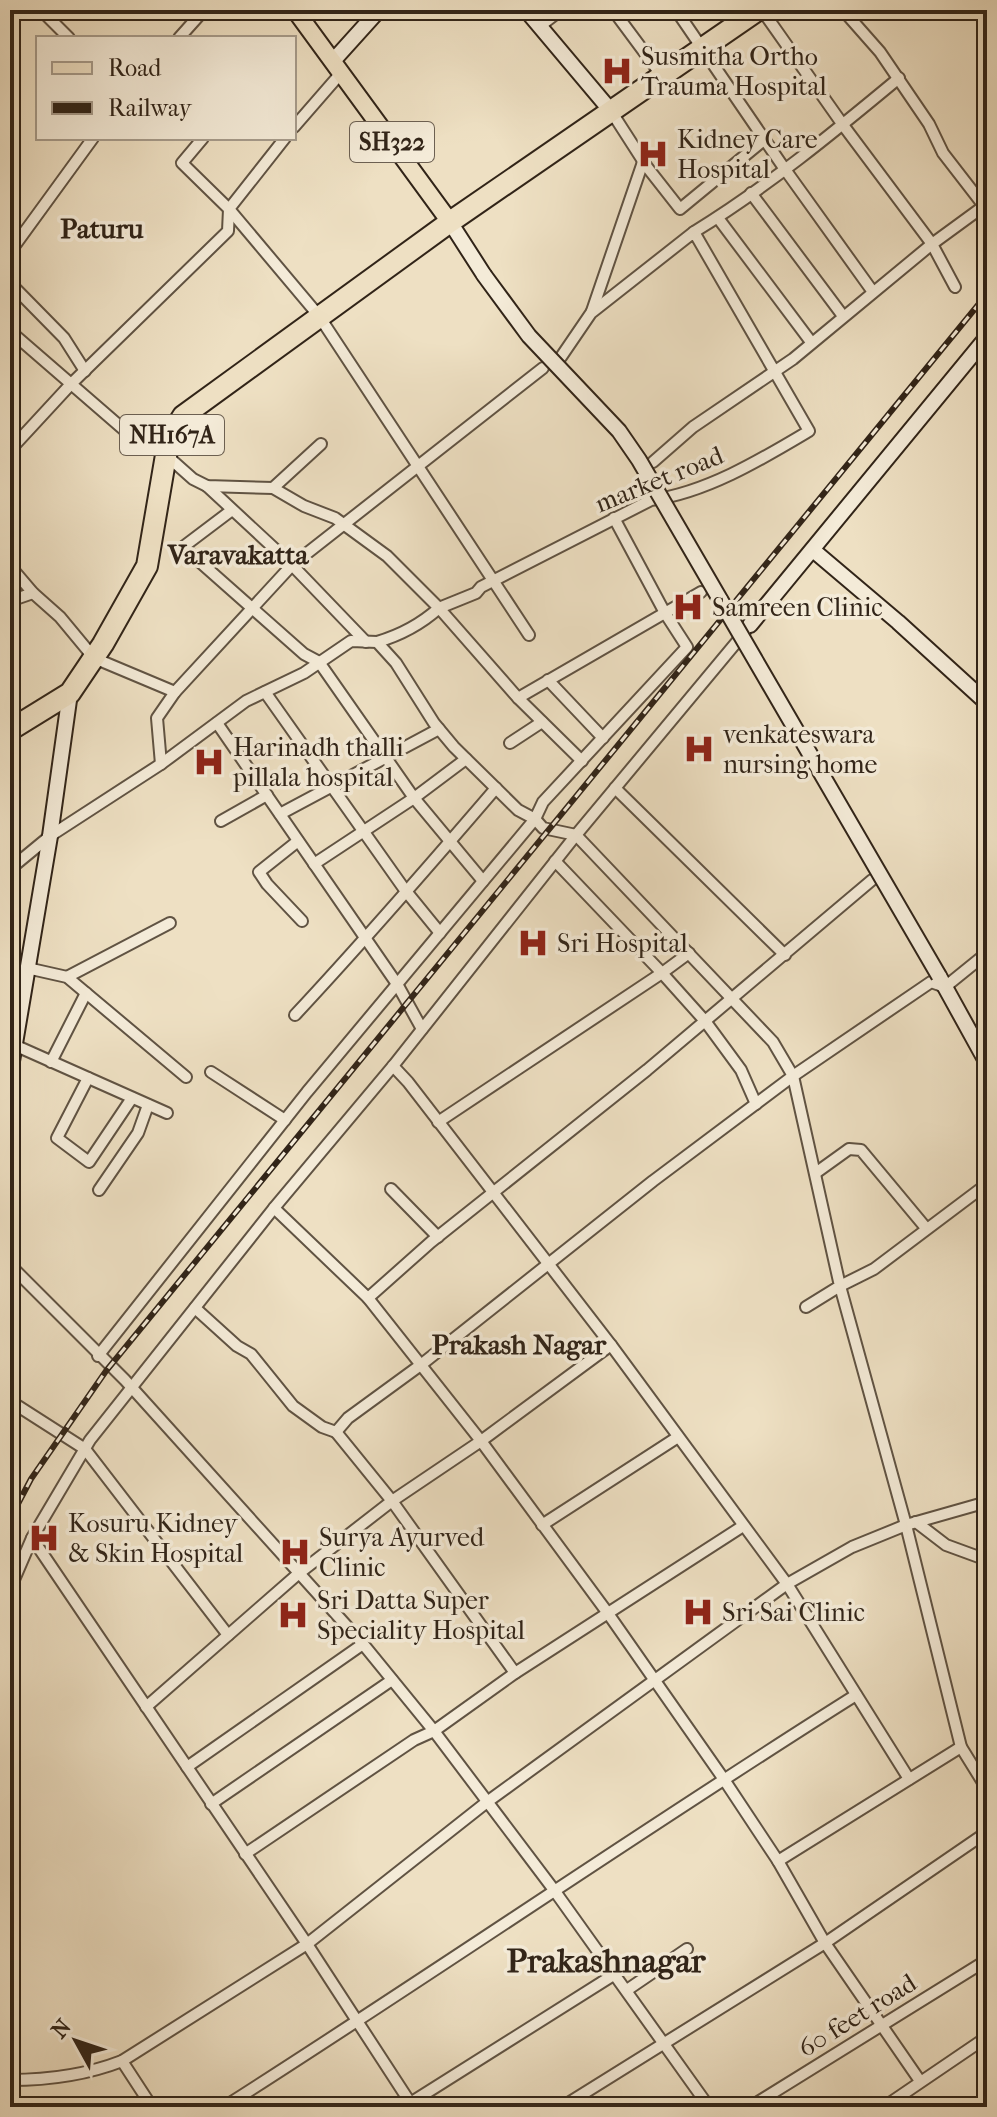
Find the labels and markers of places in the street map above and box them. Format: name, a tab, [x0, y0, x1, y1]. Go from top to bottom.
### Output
place label: Susmitha Ortho Trauma Hospital	[641, 41, 827, 102]
hospital icon: Susmitha Ortho Trauma Hospital	[600, 54, 634, 88]
place label: Kidney Care Hospital	[677, 124, 818, 185]
hospital icon: Kidney Care Hospital	[636, 137, 670, 171]
hospital icon: Samreen Clinic	[671, 590, 705, 624]
place label: Samreen Clinic	[712, 592, 883, 623]
place label: venkateswara nursing home	[723, 719, 877, 780]
place label: Harinadh thalli pillala hospital	[232, 732, 404, 793]
hospital icon: venkateswara nursing home	[682, 732, 716, 766]
hospital icon: Harinadh thalli pillala hospital	[192, 745, 226, 779]
hospital icon: Sri Hospital	[516, 926, 550, 960]
place label: Sri Hospital	[557, 928, 688, 959]
place label: Kosuru Kidney & Skin Hospital	[68, 1508, 243, 1569]
hospital icon: Kosuru Kidney & Skin Hospital	[27, 1521, 61, 1555]
place label: Surya Ayurved Clinic	[319, 1522, 485, 1583]
hospital icon: Surya Ayurved Clinic	[278, 1535, 312, 1569]
place label: Sri Datta Super Speciality Hospital	[317, 1585, 525, 1646]
hospital icon: Sri Sai Clinic	[681, 1595, 715, 1629]
place label: Sri Sai Clinic	[722, 1597, 865, 1628]
hospital icon: Sri Datta Super Speciality Hospital	[276, 1598, 310, 1632]

